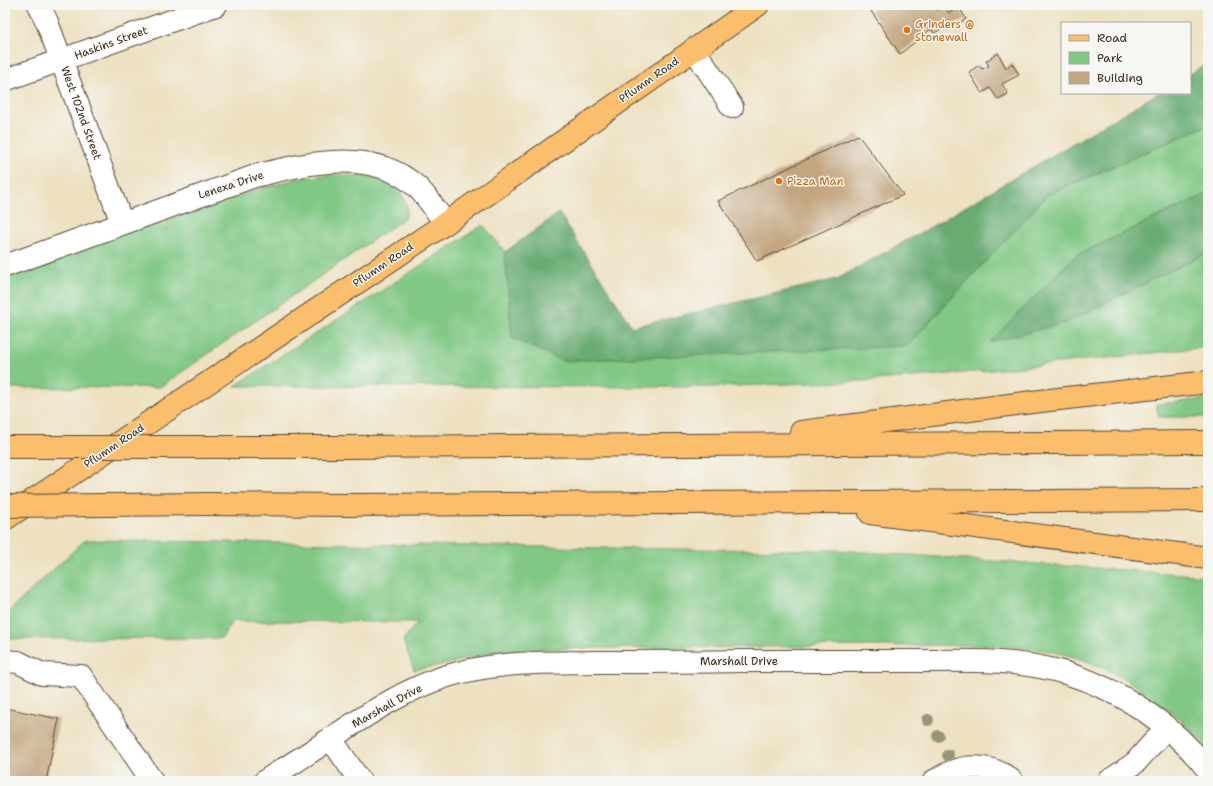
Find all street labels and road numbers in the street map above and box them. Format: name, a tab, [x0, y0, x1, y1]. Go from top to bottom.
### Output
street label: Haskins Street	[72, 23, 150, 63]
street label: Pflumm Road	[616, 54, 682, 106]
street label: West 102nd Street	[57, 64, 105, 162]
street label: Lenexa Drive	[196, 167, 266, 203]
street label: Pflumm Road	[350, 239, 416, 291]
street label: Pflumm Road	[81, 420, 147, 472]
street label: Marshall Drive	[700, 654, 778, 669]
street label: Marshall Drive	[349, 681, 425, 731]

